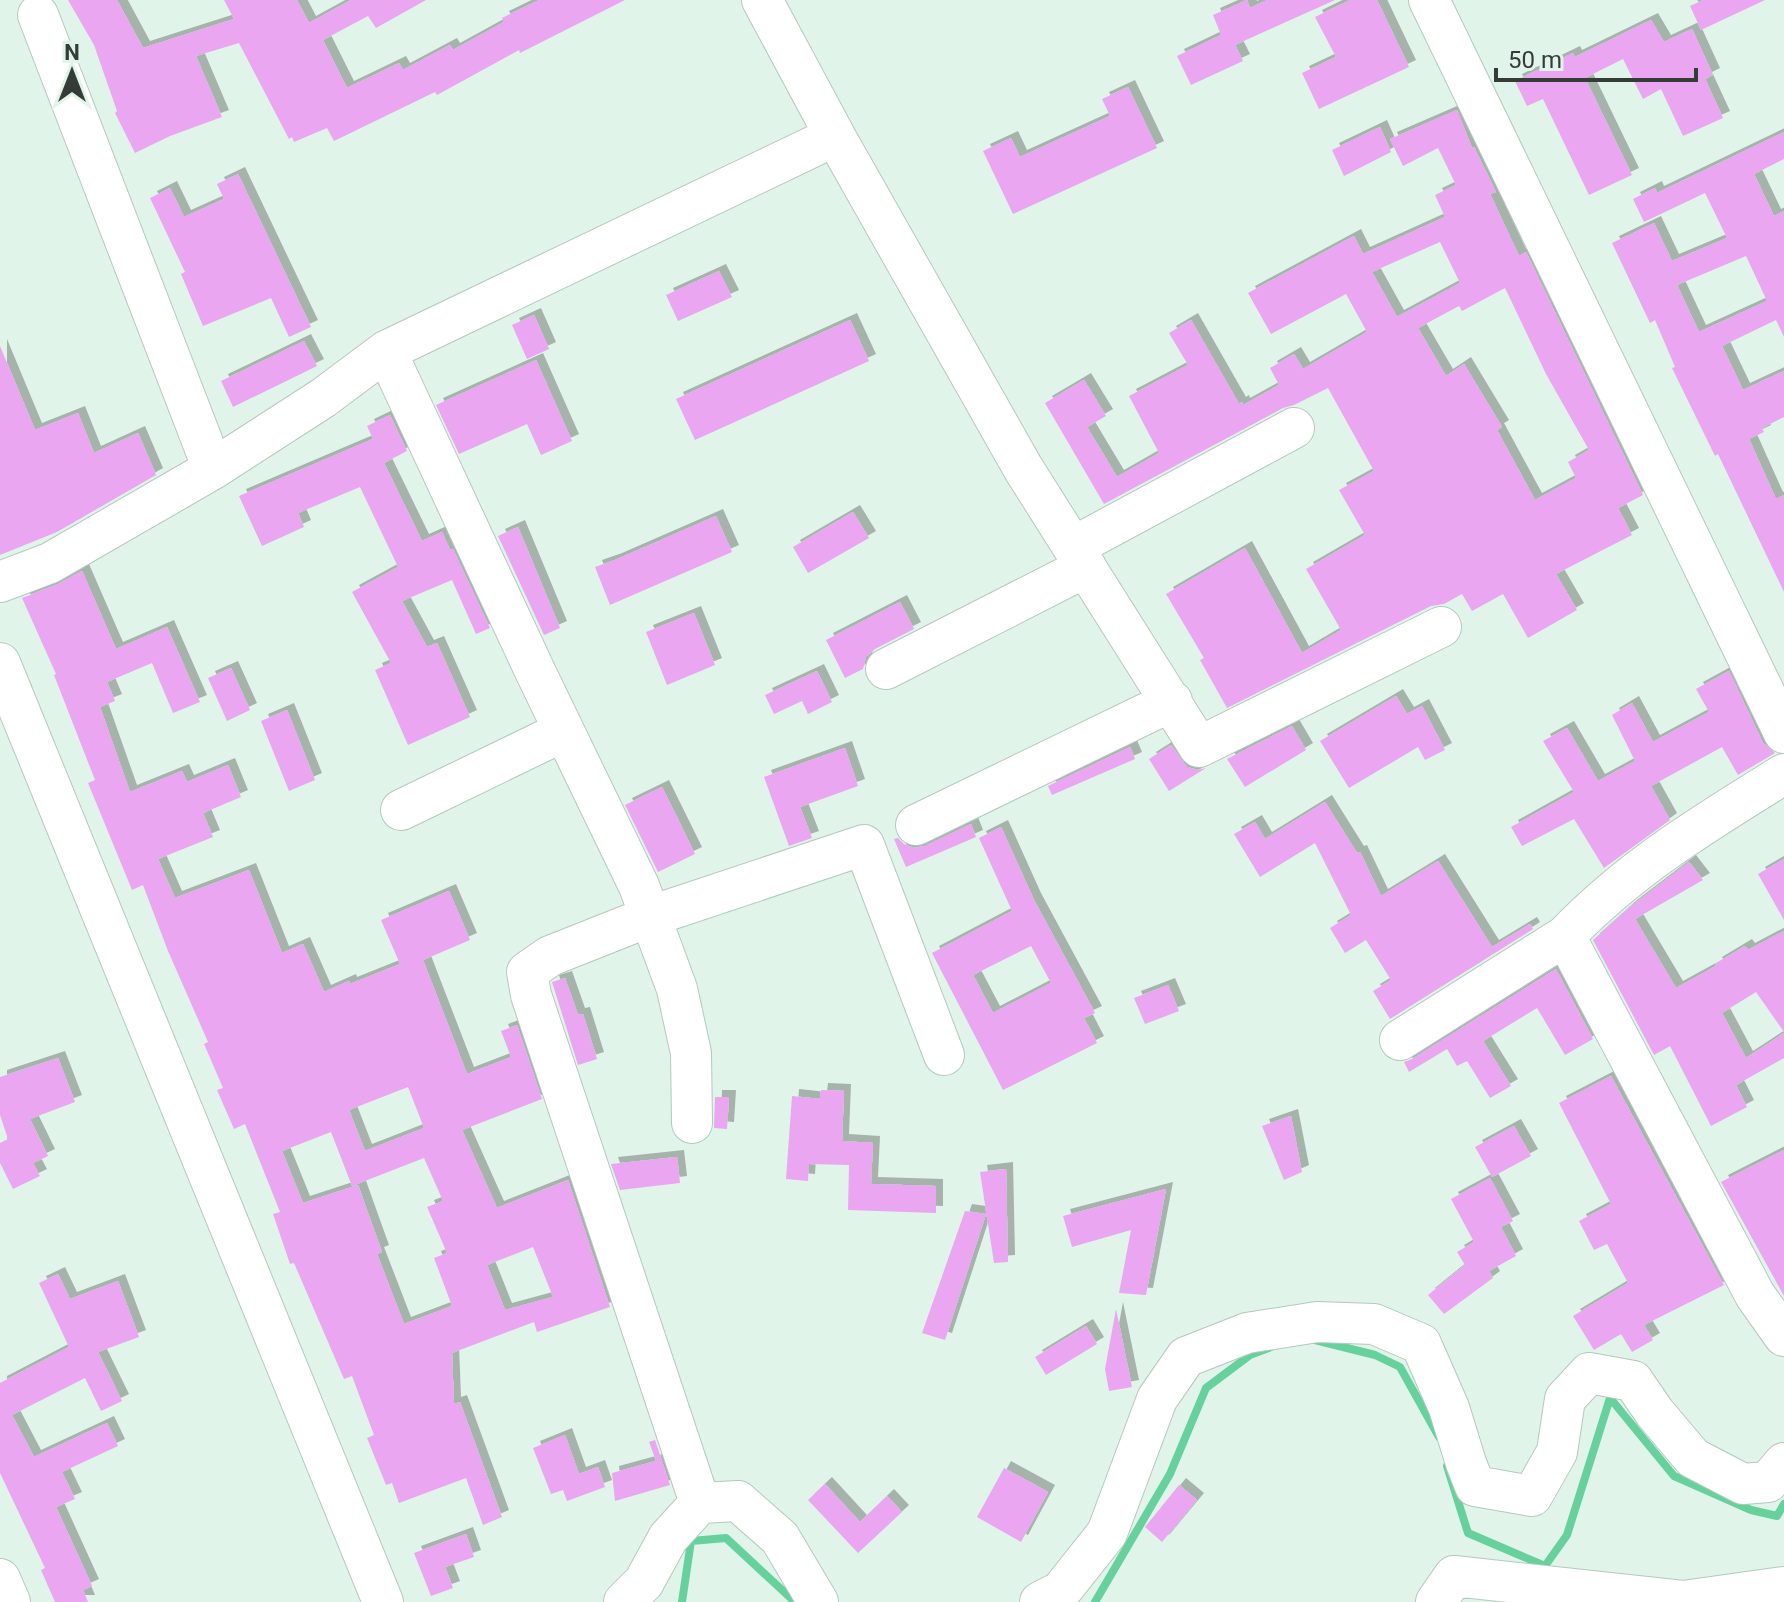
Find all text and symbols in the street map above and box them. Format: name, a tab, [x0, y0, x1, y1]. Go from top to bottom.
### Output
north arrow	[32, 32, 112, 112]
scale bar	[1496, 32, 1696, 82]
text: N	[64, 40, 80, 65]
text: 50 m	[1508, 46, 1562, 74]

